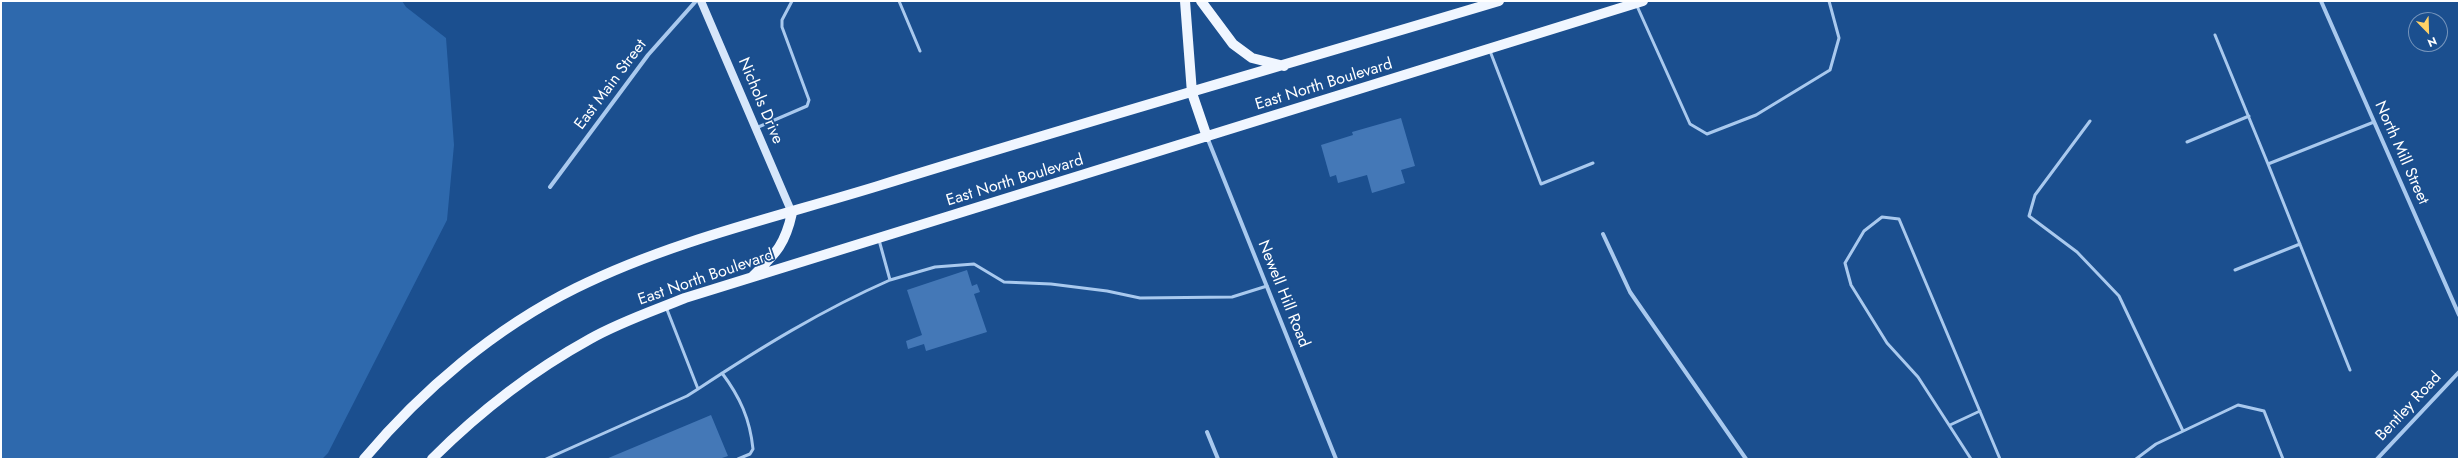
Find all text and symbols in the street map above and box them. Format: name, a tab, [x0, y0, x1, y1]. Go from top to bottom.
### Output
north arrow	[2408, 12, 2448, 52]
text: N	[2425, 33, 2439, 51]
street label: East Main Street	[571, 36, 651, 134]
street label: Nichols Drive	[733, 55, 787, 147]
street label: East North Boulevard	[1253, 55, 1395, 115]
street label: North Mill Street	[2370, 98, 2432, 208]
street label: East North Boulevard	[944, 151, 1086, 211]
street label: Newell Hill Road	[1253, 238, 1313, 350]
street label: East North Boulevard	[636, 246, 776, 310]
street label: Bentley Road	[2372, 368, 2446, 446]

